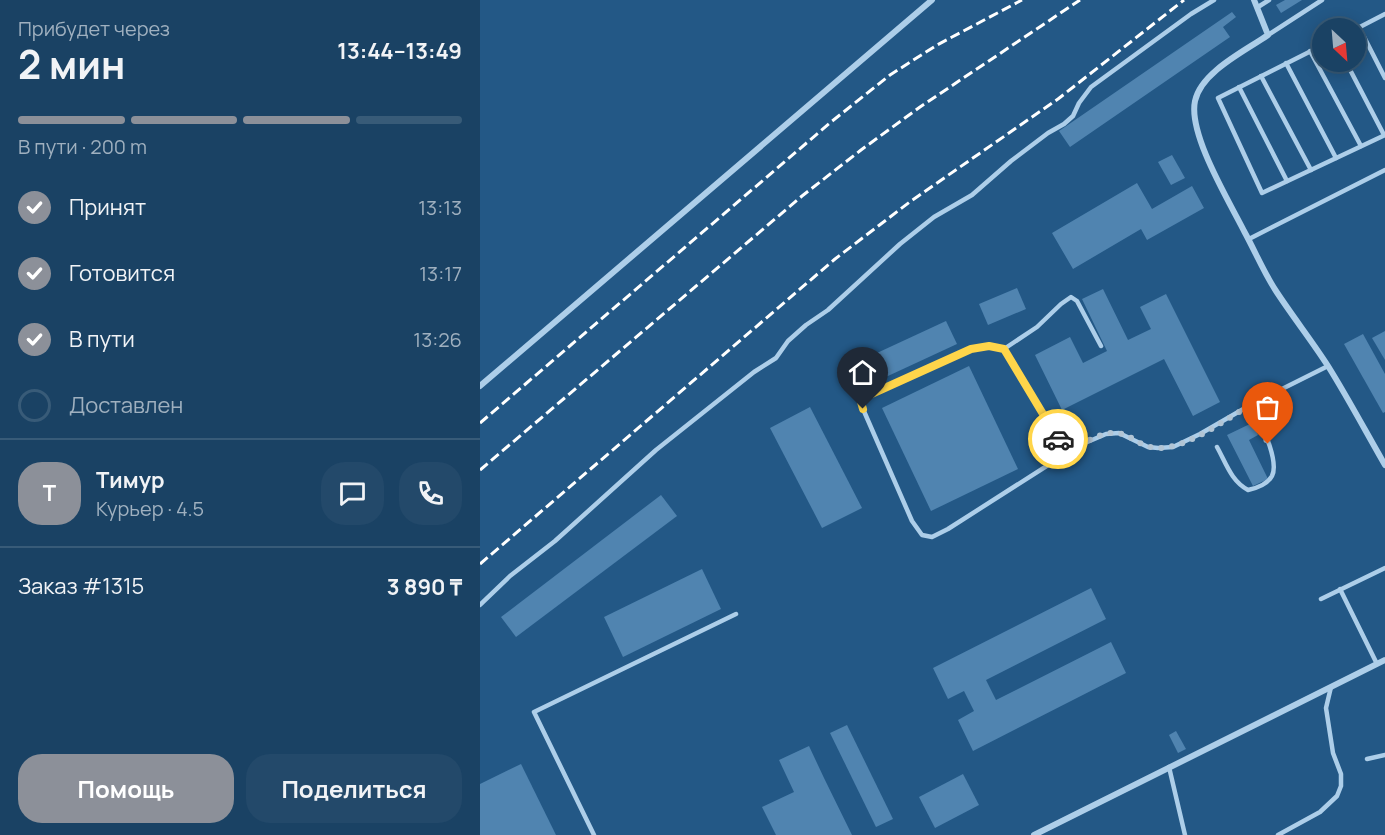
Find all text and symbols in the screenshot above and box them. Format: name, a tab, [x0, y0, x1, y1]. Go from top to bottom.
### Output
text: Прибудет через	[18, 15, 170, 42]
north arrow	[1312, 18, 1366, 72]
map controls	[1312, 18, 1366, 72]
text: 13:44–13:49	[337, 36, 462, 66]
text: 2 мин	[18, 37, 125, 91]
text: В пути · 200 m	[18, 133, 147, 160]
icon: check	[18, 191, 51, 224]
text: Принят	[69, 192, 146, 222]
text: 13:13	[418, 194, 462, 221]
icon: check	[18, 257, 51, 290]
text: Готовится	[69, 258, 175, 288]
text: 13:17	[419, 260, 462, 287]
icon: check	[18, 323, 51, 356]
text: В пути	[69, 324, 135, 354]
text: 13:26	[413, 326, 462, 353]
pin	[837, 347, 888, 409]
icon: home	[846, 356, 879, 389]
pin	[1242, 382, 1293, 444]
text: Доставлен	[69, 390, 183, 420]
icon: bag	[1251, 391, 1284, 424]
courier	[1028, 409, 1088, 469]
icon: car	[1042, 423, 1075, 456]
button: chat	[321, 462, 384, 525]
button: phone	[399, 462, 462, 525]
text: Тимур	[96, 465, 165, 495]
text: Т	[43, 478, 56, 508]
text: Курьер · 4.5	[96, 495, 204, 522]
text: Заказ #1315	[18, 571, 144, 601]
text: 3 890 ₸	[387, 572, 462, 602]
button: Помощь	[18, 754, 234, 823]
button: Поделиться	[246, 754, 462, 823]

